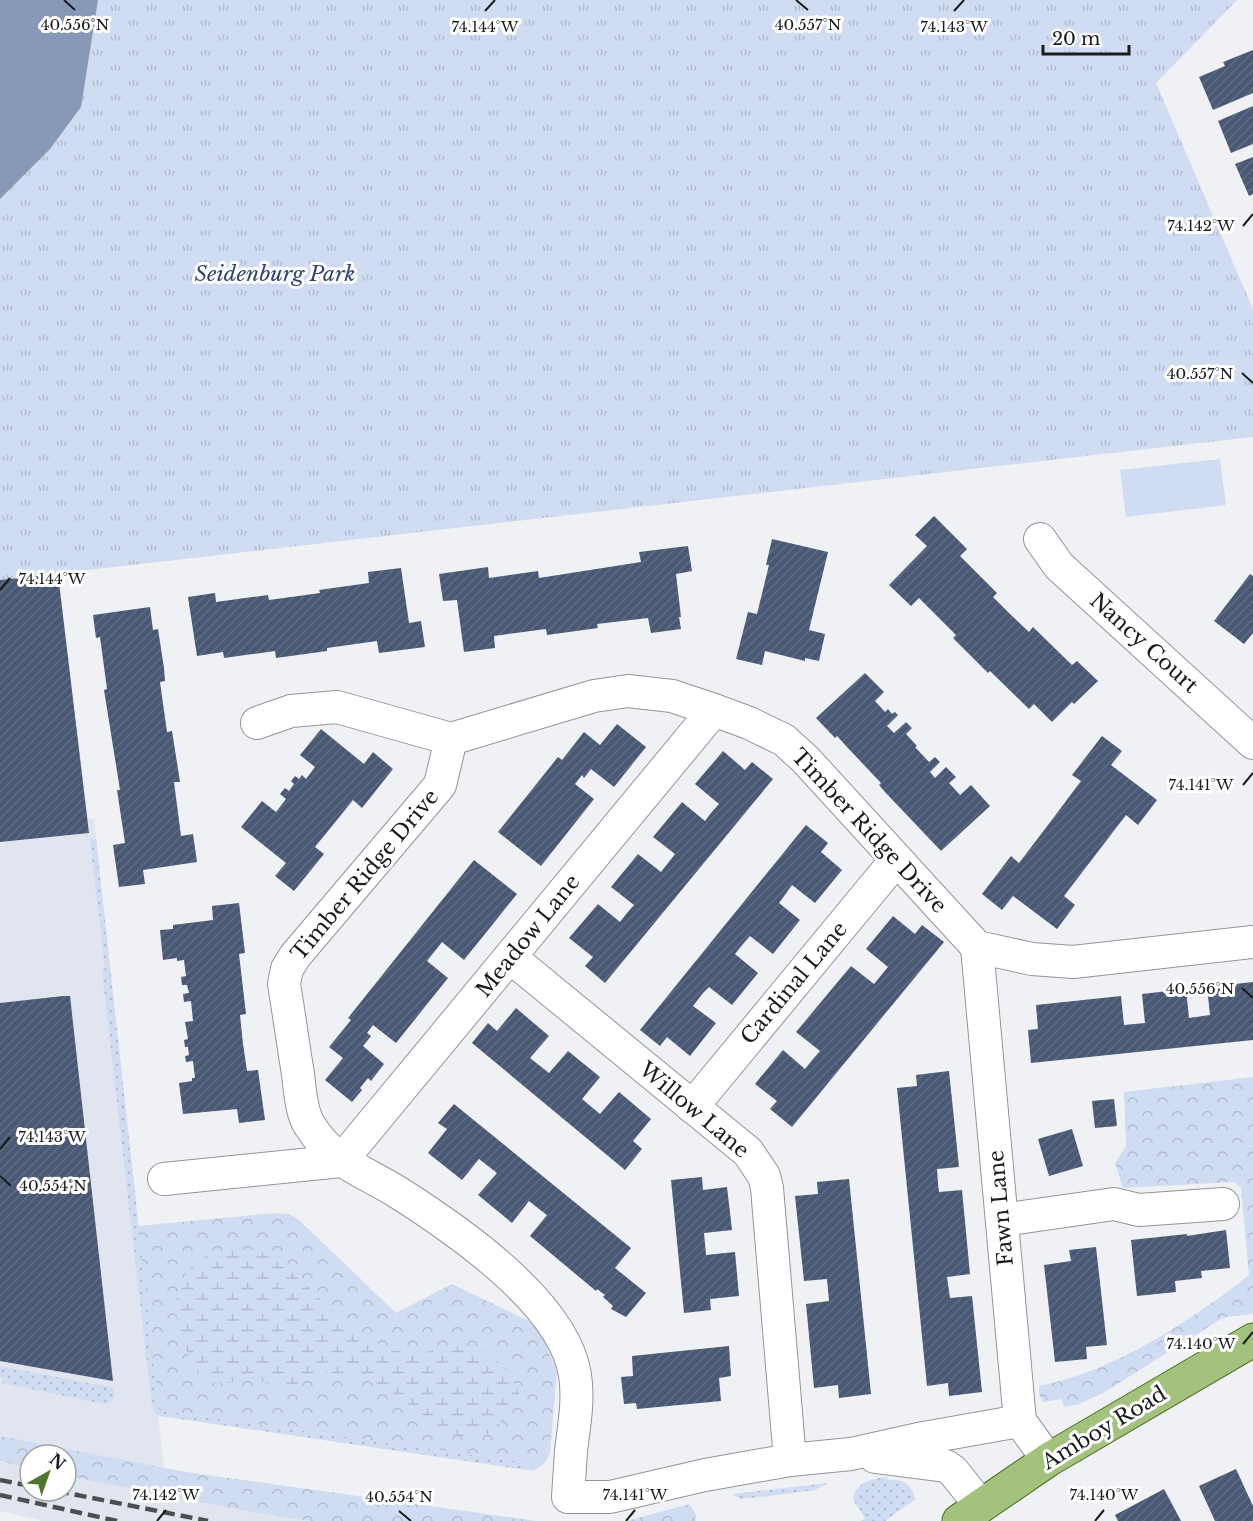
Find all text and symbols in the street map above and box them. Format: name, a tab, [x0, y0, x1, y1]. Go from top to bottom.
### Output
text: 40.556°N	[41, 15, 109, 34]
text: 40.557°N	[775, 15, 841, 34]
text: 74.144°W	[452, 17, 519, 36]
text: 74.143°W	[920, 17, 988, 36]
scale bar	[1043, 18, 1128, 56]
text: 20 m	[1052, 28, 1100, 50]
text: 74.142°W	[1167, 216, 1235, 235]
park label: Seidenburg Park	[195, 261, 355, 287]
text: 40.557°N	[1167, 364, 1233, 383]
text: 74.144°W	[19, 569, 86, 588]
street label: Nancy Court	[1084, 588, 1204, 699]
street label: Timber Ridge Drive	[786, 743, 952, 919]
text: 74.141°W	[1169, 775, 1234, 794]
street label: Timber Ridge Drive	[286, 784, 444, 966]
street label: Meadow Lane	[471, 869, 585, 1003]
street label: Cardinal Lane	[735, 916, 853, 1050]
text: 40.556°N	[1166, 979, 1234, 998]
street label: Willow Lane	[633, 1056, 754, 1163]
text: 74.143°W	[18, 1127, 86, 1146]
street label: Fawn Lane	[983, 1149, 1019, 1267]
text: 40.554°N	[19, 1176, 87, 1195]
text: 74.140°W	[1166, 1334, 1236, 1353]
street label: Amboy Road	[1036, 1381, 1171, 1476]
north arrow	[18, 1443, 78, 1503]
text: N	[45, 1449, 70, 1474]
text: 74.142°W	[132, 1485, 200, 1504]
text: 74.141°W	[603, 1485, 668, 1504]
text: 74.140°W	[1069, 1485, 1139, 1504]
text: 40.554°N	[365, 1487, 433, 1506]

